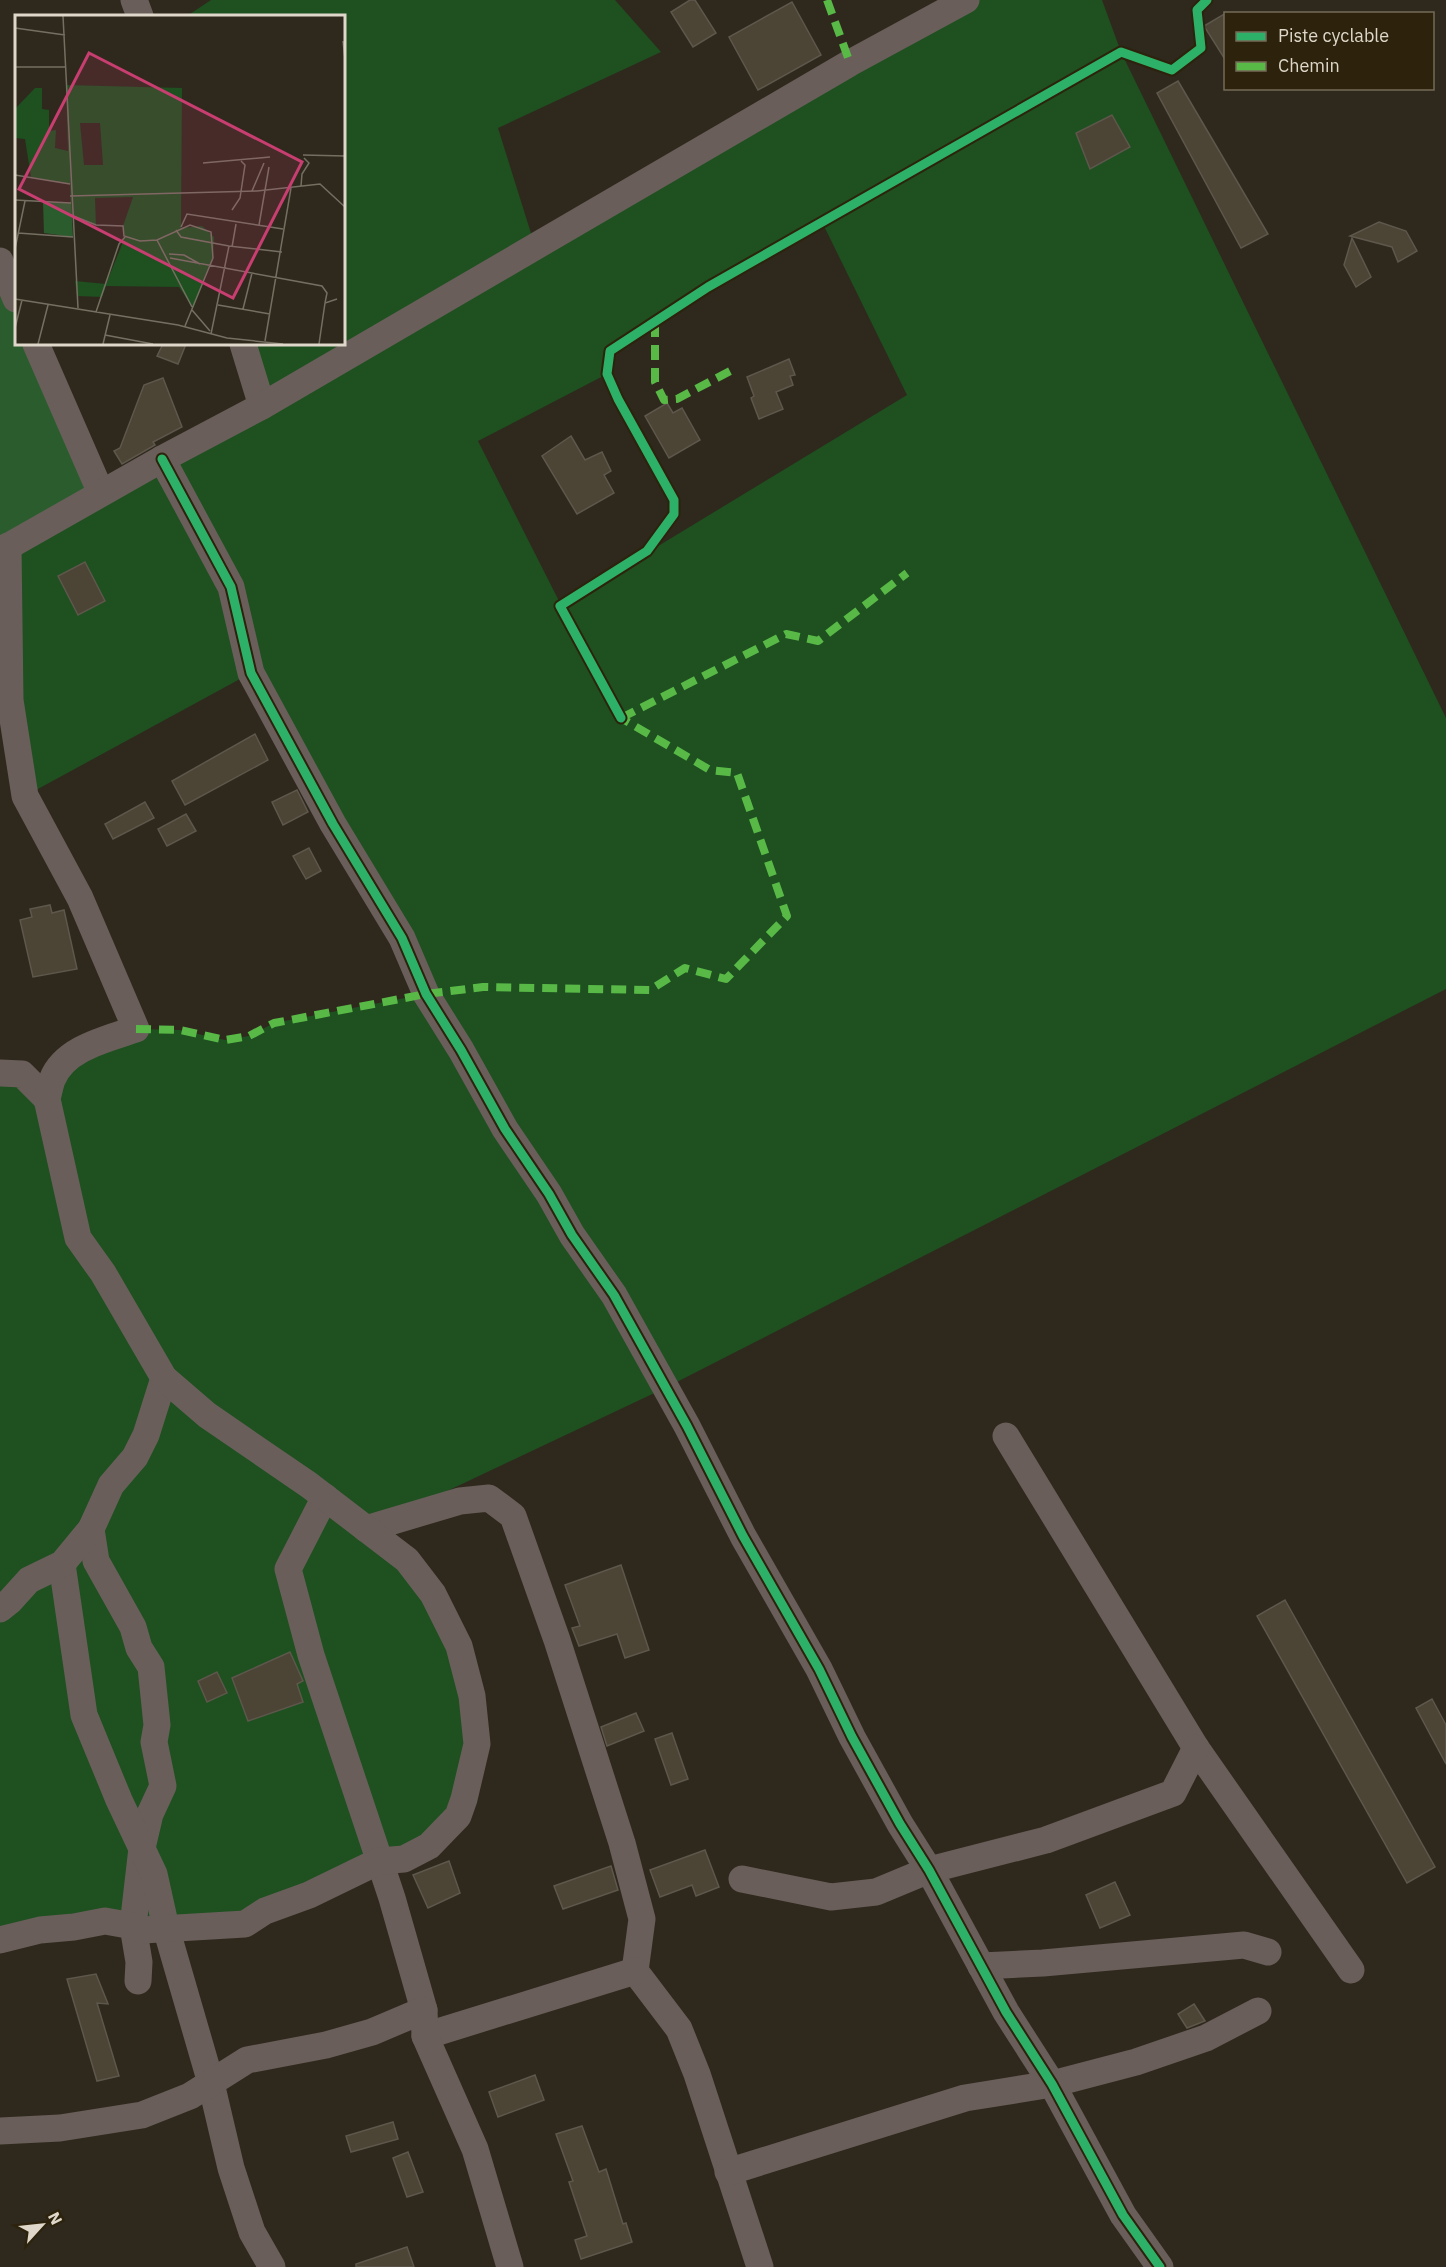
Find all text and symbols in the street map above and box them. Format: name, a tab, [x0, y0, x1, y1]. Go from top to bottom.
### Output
legend	[1224, 12, 1434, 90]
inset map	[15, 15, 345, 345]
text: Piste cyclable	[1278, 24, 1389, 47]
text: Chemin	[1278, 54, 1340, 77]
north arrow	[12, 2195, 72, 2255]
text: N	[44, 2208, 67, 2228]

